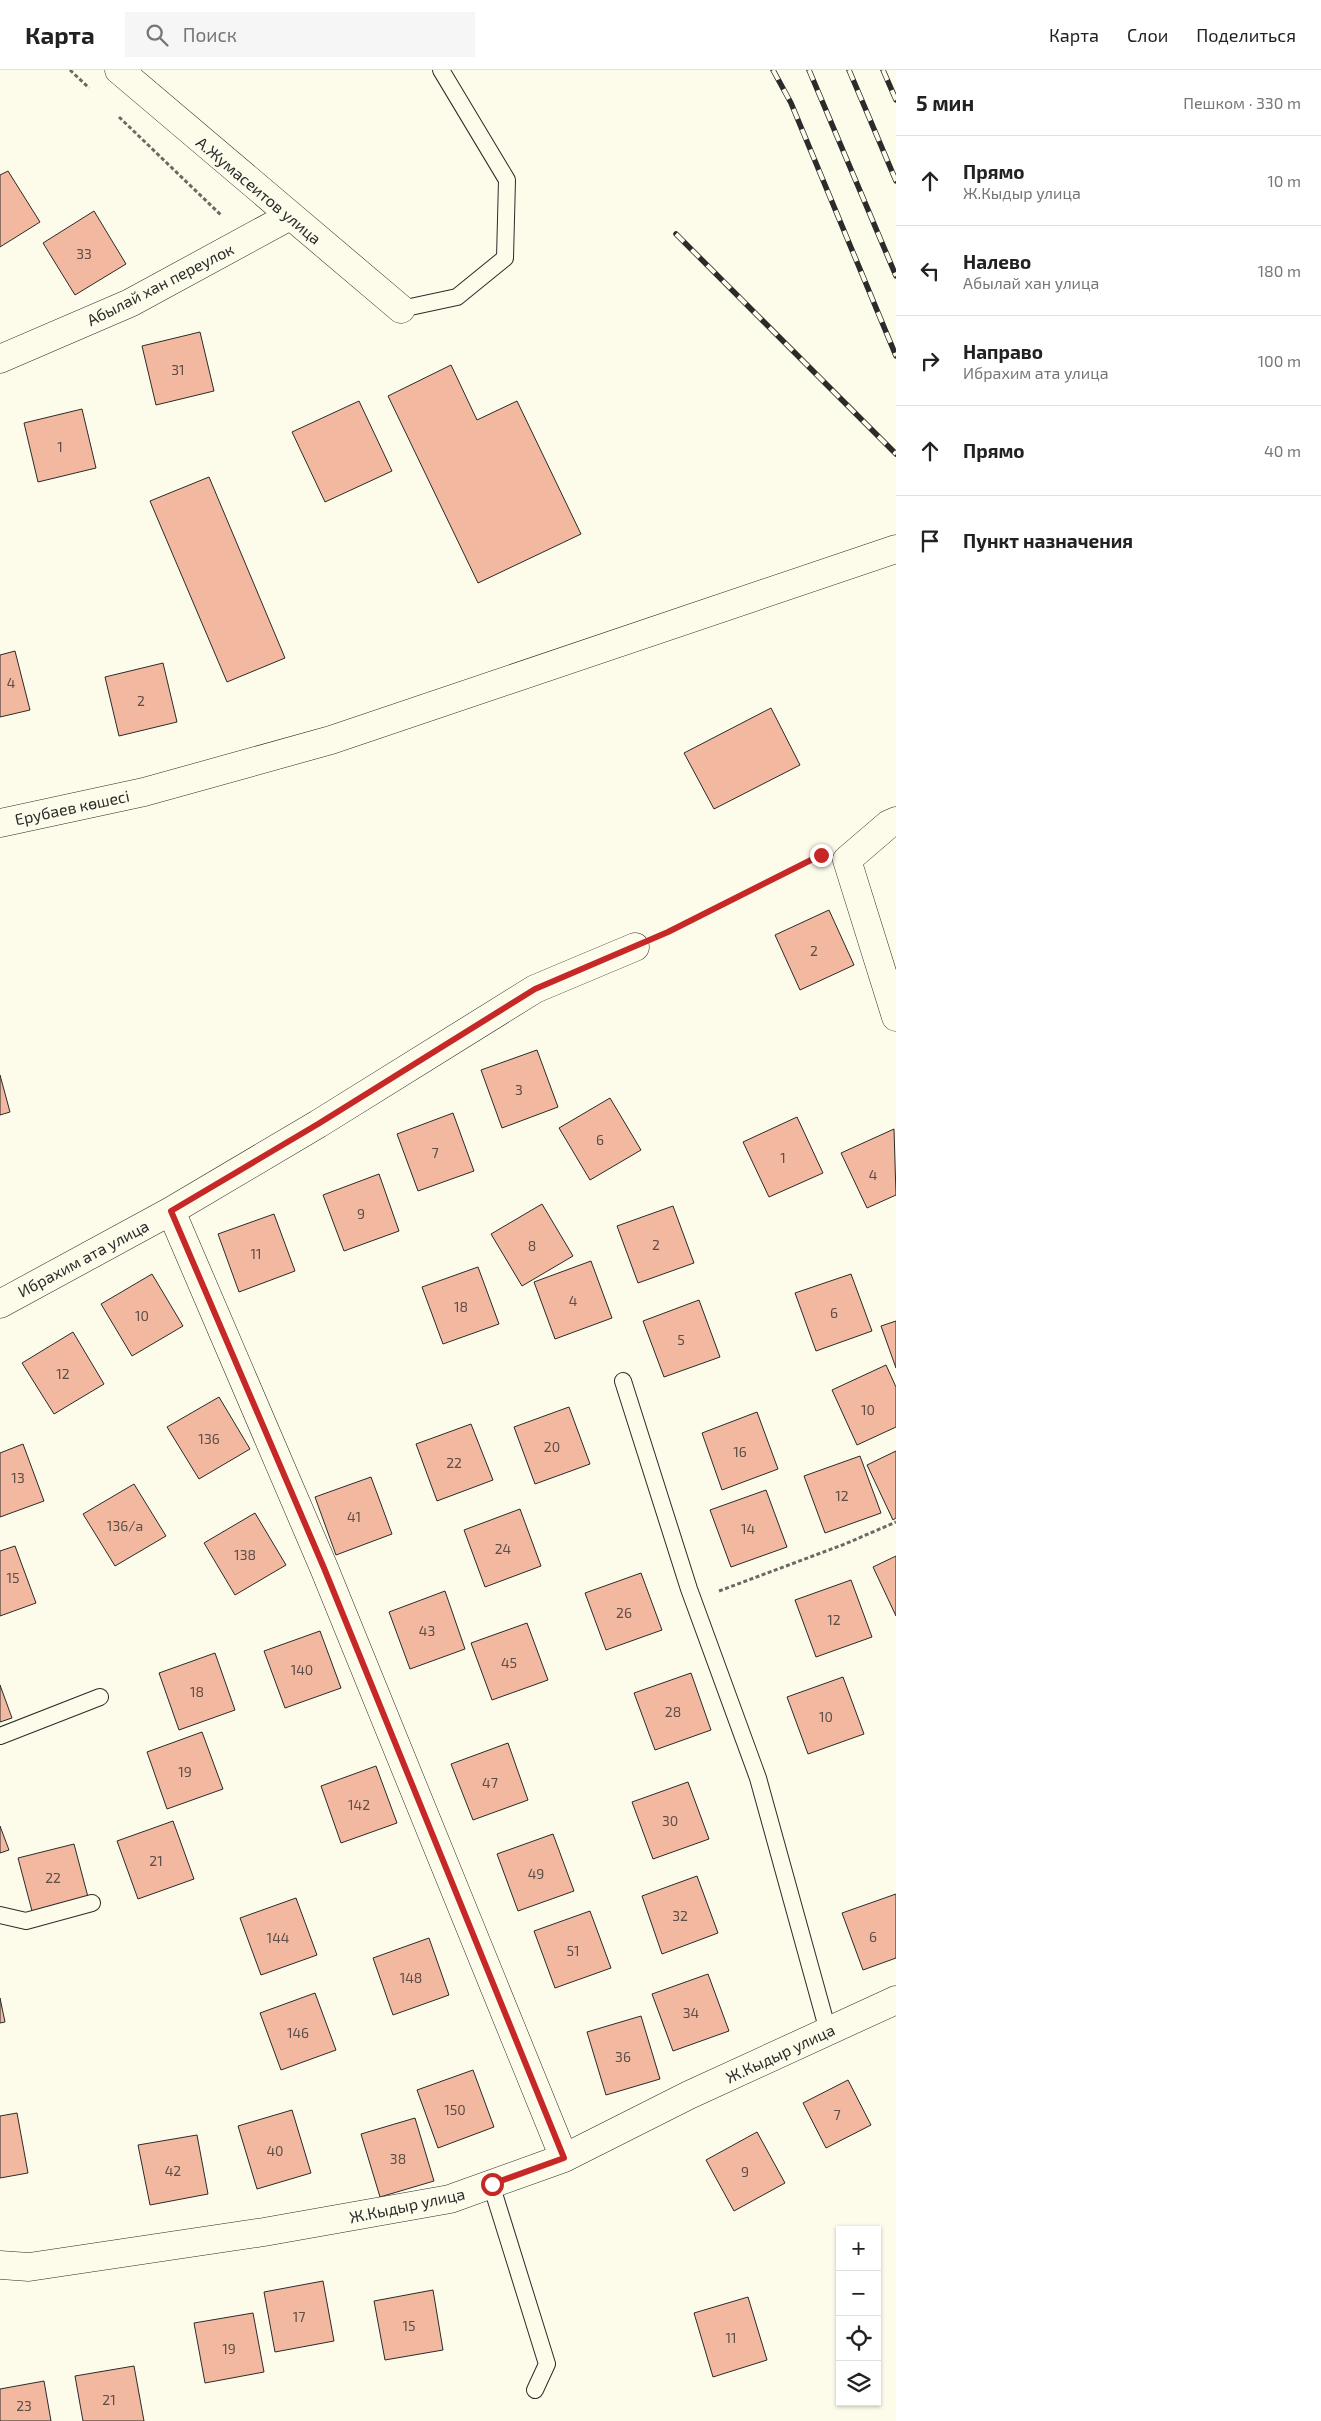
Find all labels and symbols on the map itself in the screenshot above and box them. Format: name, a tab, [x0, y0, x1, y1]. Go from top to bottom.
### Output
street label: А.Жумасеитов улица	[192, 132, 325, 248]
street label: Абылай хан переулок	[83, 239, 237, 330]
house number: 33	[76, 245, 92, 262]
house number: 31	[171, 361, 185, 378]
house number: 1	[57, 438, 63, 455]
house number: 4	[7, 674, 15, 691]
house number: 2	[137, 692, 145, 709]
street label: Ерубаев көшесі	[13, 786, 131, 829]
route end	[810, 844, 833, 867]
house number: 2	[810, 942, 818, 959]
house number: 3	[515, 1081, 523, 1098]
house number: 6	[596, 1131, 604, 1148]
house number: 7	[431, 1144, 439, 1161]
house number: 1	[780, 1149, 786, 1166]
house number: 4	[869, 1166, 877, 1183]
house number: 9	[357, 1205, 365, 1222]
street label: Ибрахим ата улица	[14, 1215, 152, 1301]
house number: 2	[652, 1236, 660, 1253]
house number: 8	[528, 1237, 536, 1254]
house number: 11	[250, 1245, 262, 1262]
house number: 4	[569, 1292, 577, 1309]
house number: 18	[454, 1298, 468, 1315]
house number: 6	[830, 1304, 838, 1321]
house number: 10	[135, 1307, 149, 1324]
house number: 5	[677, 1331, 685, 1348]
house number: 12	[56, 1365, 70, 1382]
house number: 10	[861, 1401, 875, 1418]
house number: 136	[198, 1430, 220, 1447]
house number: 20	[544, 1438, 560, 1455]
house number: 16	[733, 1443, 747, 1460]
house number: 22	[446, 1454, 462, 1471]
house number: 13	[11, 1469, 25, 1486]
house number: 12	[835, 1487, 849, 1504]
house number: 41	[347, 1508, 361, 1525]
house number: 136/а	[107, 1517, 143, 1534]
house number: 14	[741, 1520, 755, 1537]
house number: 24	[495, 1540, 511, 1557]
house number: 138	[234, 1546, 256, 1563]
house number: 15	[6, 1569, 20, 1586]
house number: 26	[616, 1604, 632, 1621]
house number: 12	[827, 1611, 841, 1628]
house number: 43	[419, 1622, 435, 1639]
house number: 45	[501, 1654, 517, 1671]
house number: 140	[291, 1661, 313, 1678]
house number: 18	[190, 1683, 204, 1700]
house number: 28	[665, 1703, 681, 1720]
house number: 10	[819, 1708, 833, 1725]
house number: 19	[178, 1763, 192, 1780]
house number: 47	[482, 1774, 498, 1791]
house number: 142	[348, 1796, 370, 1813]
house number: 30	[662, 1812, 678, 1829]
house number: 21	[149, 1852, 163, 1869]
house number: 49	[528, 1865, 544, 1882]
house number: 22	[45, 1869, 61, 1886]
house number: 32	[672, 1907, 688, 1924]
house number: 6	[869, 1928, 877, 1945]
house number: 144	[267, 1929, 289, 1946]
house number: 51	[566, 1942, 580, 1959]
house number: 148	[400, 1969, 422, 1986]
house number: 34	[683, 2004, 699, 2021]
street label: Ж.Кыдыр улица	[723, 2019, 838, 2087]
house number: 146	[287, 2024, 309, 2041]
house number: 36	[615, 2048, 631, 2065]
house number: 150	[444, 2101, 466, 2118]
house number: 7	[833, 2106, 841, 2123]
house number: 40	[266, 2142, 284, 2159]
house number: 38	[390, 2150, 406, 2167]
house number: 42	[165, 2162, 181, 2179]
house number: 9	[741, 2163, 749, 2180]
route start	[481, 2173, 504, 2196]
street label: Ж.Кыдыр улица	[347, 2183, 467, 2228]
house number: 17	[293, 2308, 305, 2325]
house number: 15	[402, 2317, 416, 2334]
house number: 11	[725, 2329, 737, 2346]
house number: 19	[222, 2340, 236, 2357]
house number: 21	[102, 2391, 116, 2408]
house number: 23	[16, 2397, 32, 2414]

